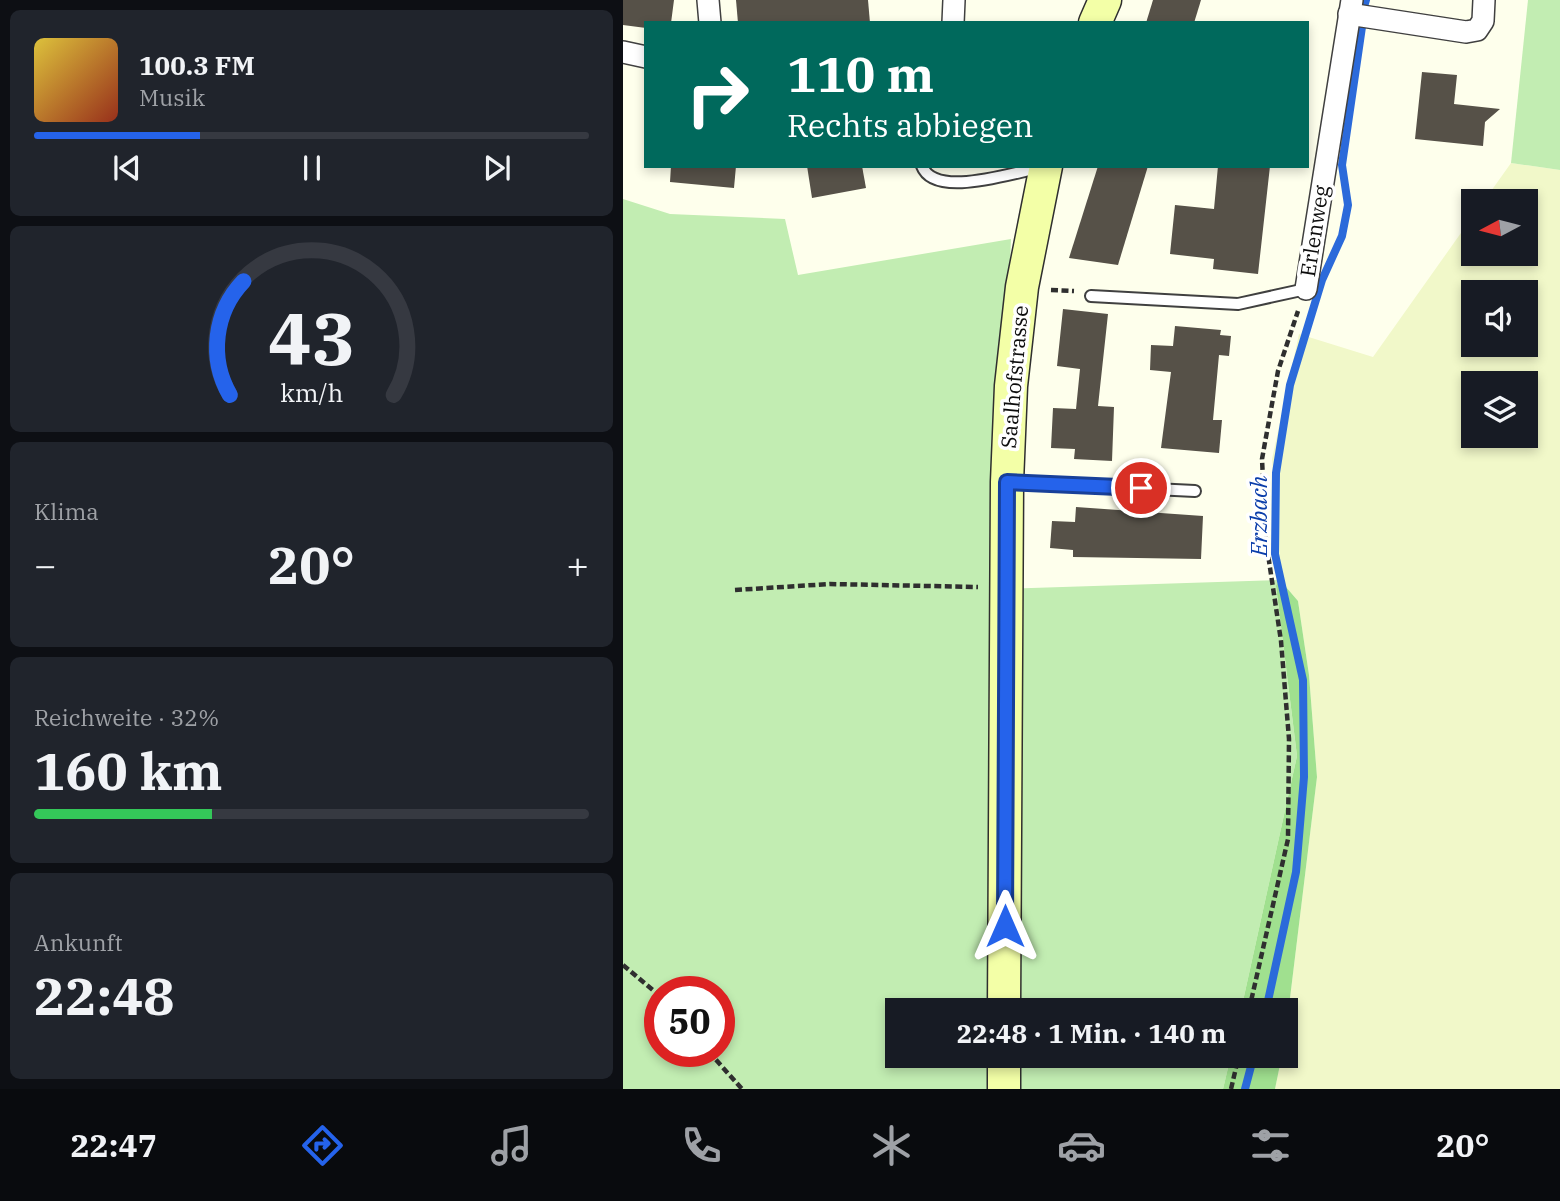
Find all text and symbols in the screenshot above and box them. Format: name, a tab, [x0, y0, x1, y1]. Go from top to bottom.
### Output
text: 110 m	[787, 42, 934, 105]
text: 100.3 FM	[139, 48, 255, 82]
icon: right	[672, 49, 763, 140]
text: Musik	[139, 82, 205, 112]
text: Rechts abbiegen	[787, 104, 1033, 146]
icon: previous	[108, 149, 146, 187]
icon: pause	[293, 149, 331, 187]
icon: next	[478, 149, 516, 187]
street label: Erlenweg	[1293, 182, 1335, 279]
north arrow	[1461, 189, 1538, 266]
map controls	[1461, 189, 1538, 448]
button: sound	[1461, 280, 1538, 357]
text: 43	[268, 290, 355, 385]
street label: Saalhofstrasse	[994, 304, 1034, 450]
button: layers	[1461, 371, 1538, 448]
text: km/h	[280, 375, 343, 408]
pin	[1111, 458, 1171, 518]
icon: arrive	[1122, 469, 1160, 507]
water label: Erzbach	[1243, 475, 1273, 557]
text: Klima	[34, 496, 99, 526]
text: 20°	[268, 531, 355, 598]
text: −	[34, 540, 57, 589]
text: +	[566, 540, 589, 589]
text: Reichweite · 32%	[34, 702, 219, 732]
text: 160 km	[34, 737, 223, 804]
position arrow	[968, 889, 1042, 963]
text: Ankunft	[34, 927, 123, 957]
text: 22:48	[34, 962, 175, 1029]
speed limit sign: 50	[644, 976, 735, 1067]
text: 22:48 · 1 Min. · 140 m	[957, 1016, 1226, 1050]
icon: directions	[298, 1121, 347, 1170]
icon: music	[487, 1121, 536, 1170]
icon: phone	[677, 1121, 726, 1170]
icon: climate	[867, 1121, 916, 1170]
icon: car	[1057, 1121, 1106, 1170]
icon: filters	[1246, 1121, 1295, 1170]
text: 22:47	[70, 1124, 157, 1166]
text: 20°	[1436, 1124, 1490, 1166]

